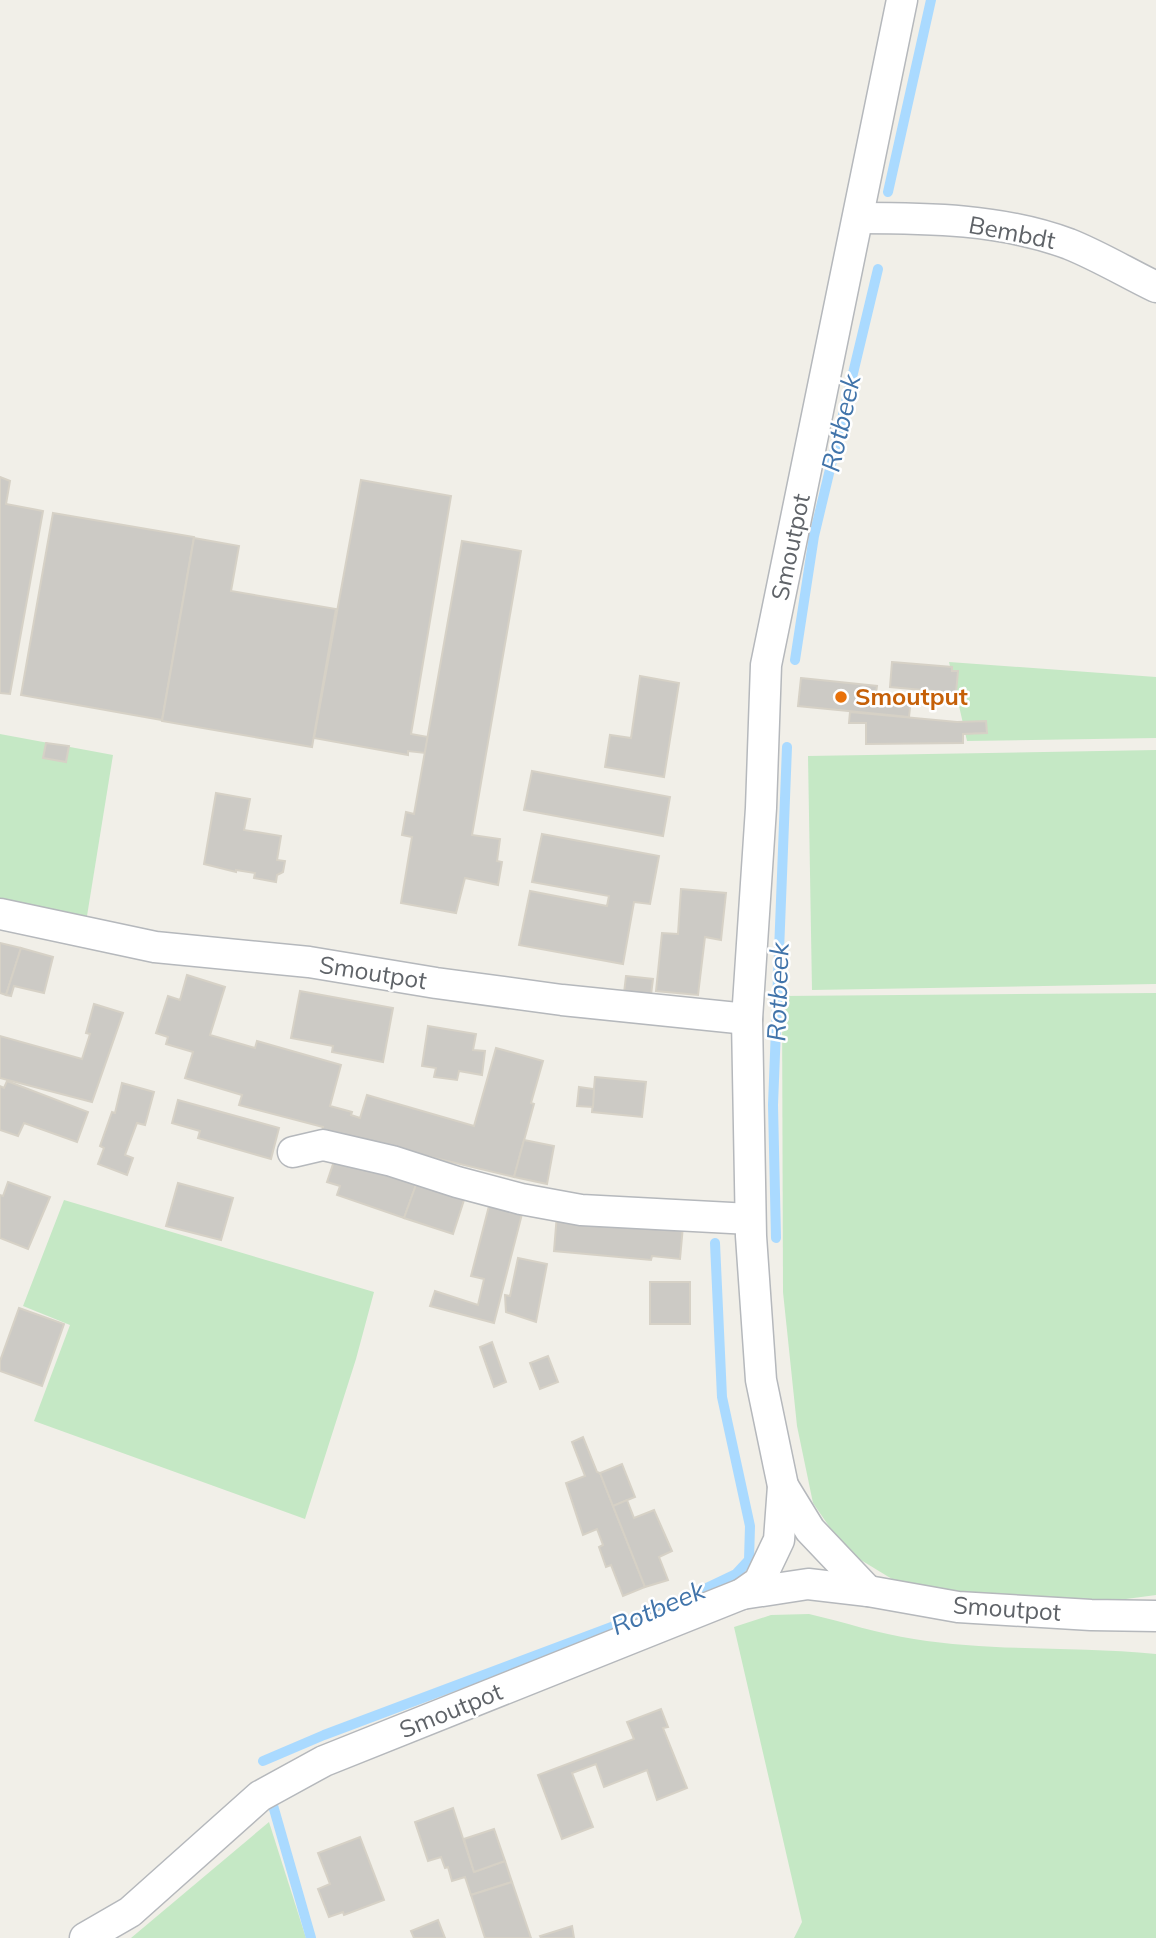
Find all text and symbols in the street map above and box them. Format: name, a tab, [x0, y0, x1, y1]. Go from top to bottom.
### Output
street label: Bembdt	[966, 209, 1058, 255]
water label: Rotbeek	[813, 370, 868, 475]
street label: Smoutpot	[764, 491, 816, 603]
place label: Smoutput	[855, 681, 968, 711]
marker: Smoutput	[833, 689, 849, 705]
water label: Rotbeek	[759, 941, 796, 1042]
street label: Smoutpot	[317, 949, 429, 995]
water label: Rotbeek	[606, 1573, 710, 1642]
street label: Smoutpot	[952, 1589, 1062, 1627]
street label: Smoutpot	[395, 1676, 506, 1744]

